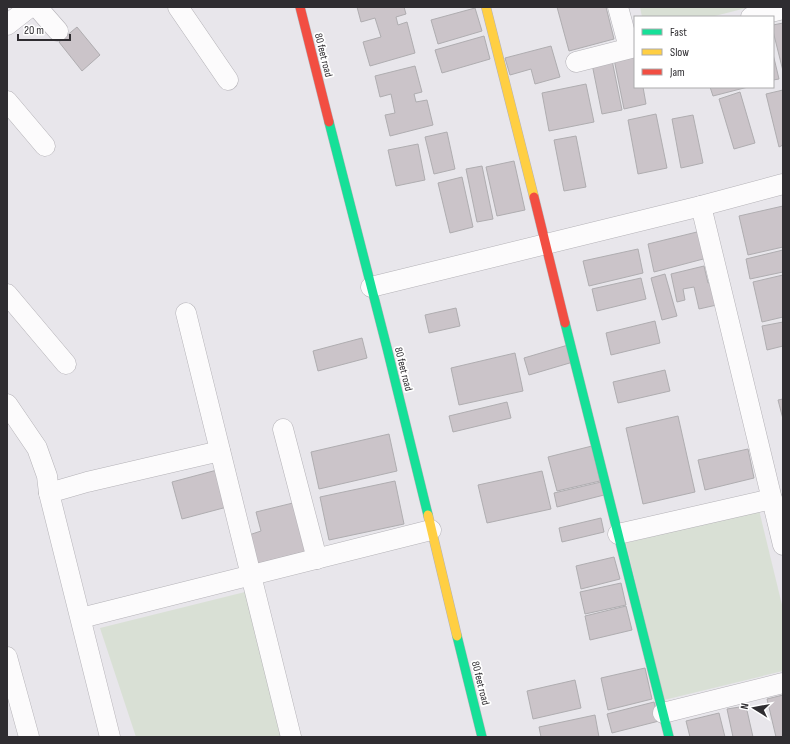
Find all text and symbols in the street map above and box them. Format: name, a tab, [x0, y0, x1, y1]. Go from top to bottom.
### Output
scale bar	[18, 16, 70, 42]
legend	[634, 16, 774, 88]
text: 20 m	[24, 23, 44, 38]
text: Fast	[670, 25, 687, 40]
street label: 80 feet road	[312, 32, 335, 79]
text: Slow	[670, 45, 689, 60]
text: Jam	[669, 65, 685, 80]
street label: 80 feet road	[392, 346, 415, 393]
street label: 80 feet road	[469, 660, 492, 707]
north arrow	[734, 688, 774, 728]
text: N	[738, 702, 752, 710]

